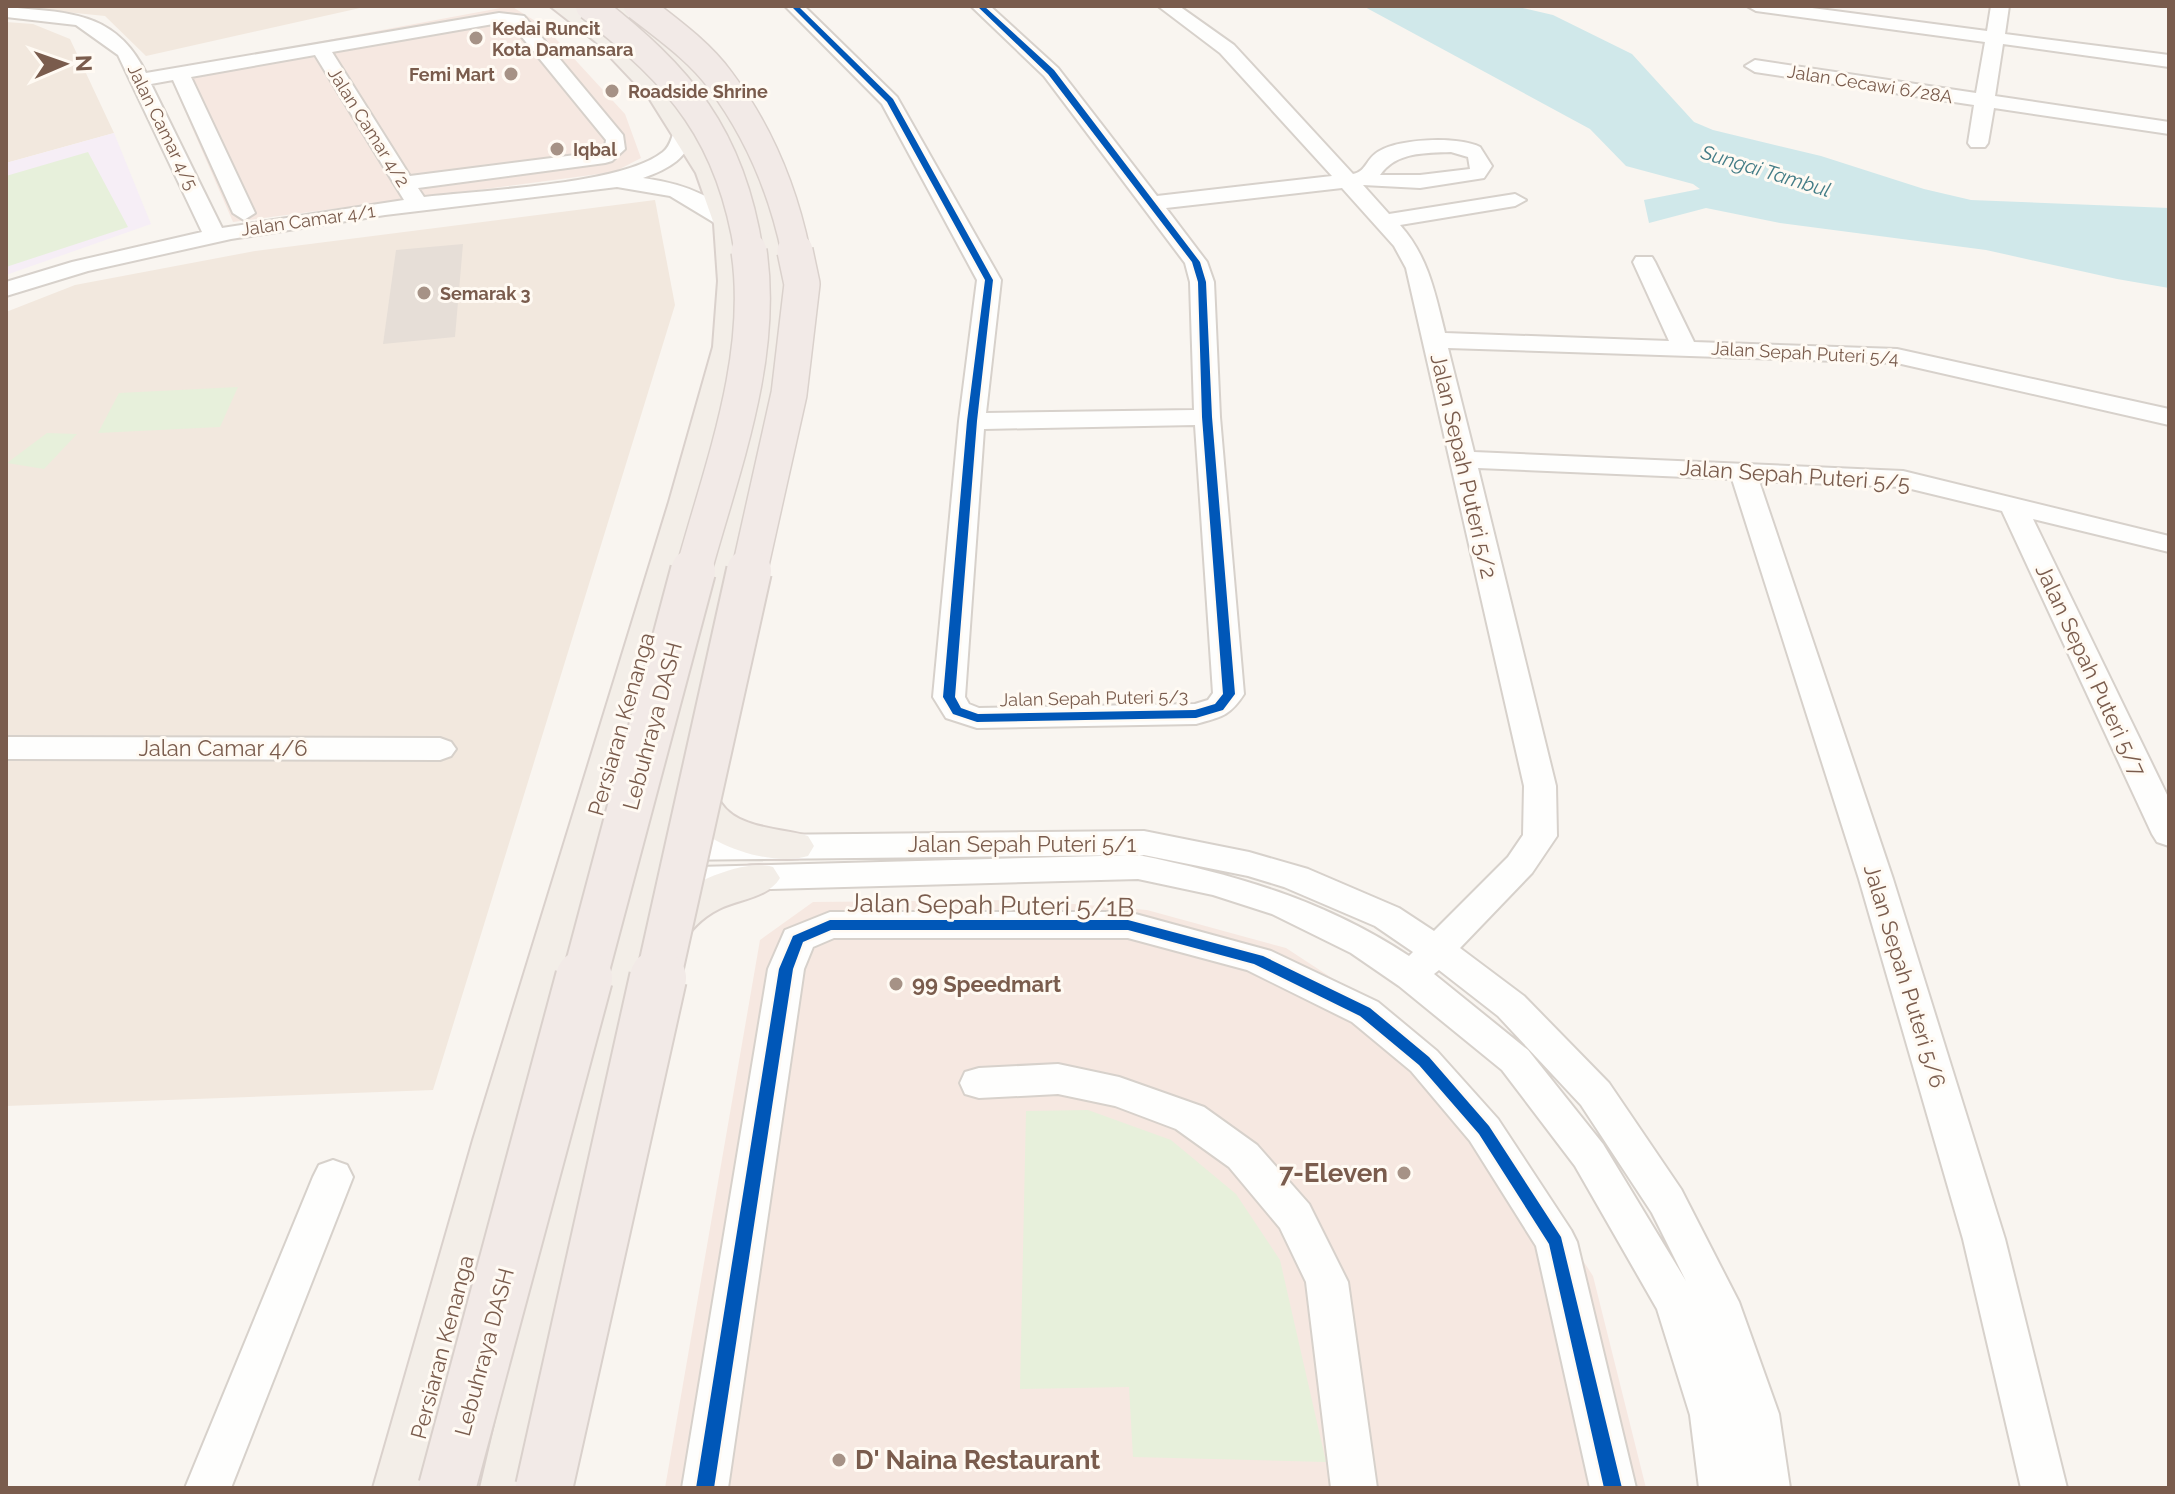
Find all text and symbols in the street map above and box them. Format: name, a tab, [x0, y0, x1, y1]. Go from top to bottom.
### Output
place label: Kedai Runcit Kota Damansara	[492, 18, 633, 60]
north arrow	[24, 24, 104, 104]
marker: Kedai Runcit Kota Damansara	[467, 29, 485, 47]
text: N	[71, 54, 97, 72]
street label: Jalan Camar 4/5	[124, 61, 203, 193]
street label: Jalan Cecawi 6/28A	[1786, 61, 1954, 107]
street label: Jalan Camar 4/2	[324, 63, 414, 191]
place label: Femi Mart	[409, 64, 495, 85]
marker: Femi Mart	[502, 65, 520, 83]
place label: Roadside Shrine	[628, 81, 768, 102]
marker: Roadside Shrine	[603, 82, 621, 100]
place label: Iqbal	[573, 139, 617, 160]
marker: Iqbal	[548, 140, 566, 158]
water label: Sungai Tambul	[1697, 140, 1834, 202]
street label: Jalan Camar 4/1	[240, 200, 377, 240]
place label: Semarak 3	[440, 283, 531, 304]
marker: Semarak 3	[415, 284, 433, 302]
street label: Jalan Sepah Puteri 5/4	[1711, 338, 1899, 368]
street label: Jalan Sepah Puteri 5/2	[1425, 351, 1503, 581]
street label: Jalan Sepah Puteri 5/5	[1679, 454, 1911, 496]
street label: Jalan Sepah Puteri 5/7	[2030, 560, 2152, 780]
street label: Persiaran Kenanga	[582, 629, 660, 819]
street label: Lebuhraya DASH	[617, 639, 687, 813]
street label: Jalan Sepah Puteri 5/3	[1000, 686, 1188, 710]
street label: Jalan Camar 4/6	[138, 735, 308, 761]
street label: Jalan Sepah Puteri 5/1	[908, 831, 1136, 857]
street label: Jalan Sepah Puteri 5/6	[1859, 861, 1951, 1091]
street label: Jalan Sepah Puteri 5/1B	[847, 887, 1135, 923]
place label: 99 Speedmart	[912, 971, 1062, 997]
marker: 99 Speedmart	[887, 975, 905, 993]
place label: 7-Eleven	[1279, 1158, 1388, 1188]
marker: 7-Eleven	[1395, 1164, 1413, 1182]
street label: Persiaran Kenanga	[405, 1252, 479, 1442]
street label: Lebuhraya DASH	[449, 1265, 519, 1439]
place label: D' Naina Restaurant	[855, 1445, 1100, 1475]
marker: D' Naina Restaurant	[830, 1451, 848, 1469]

